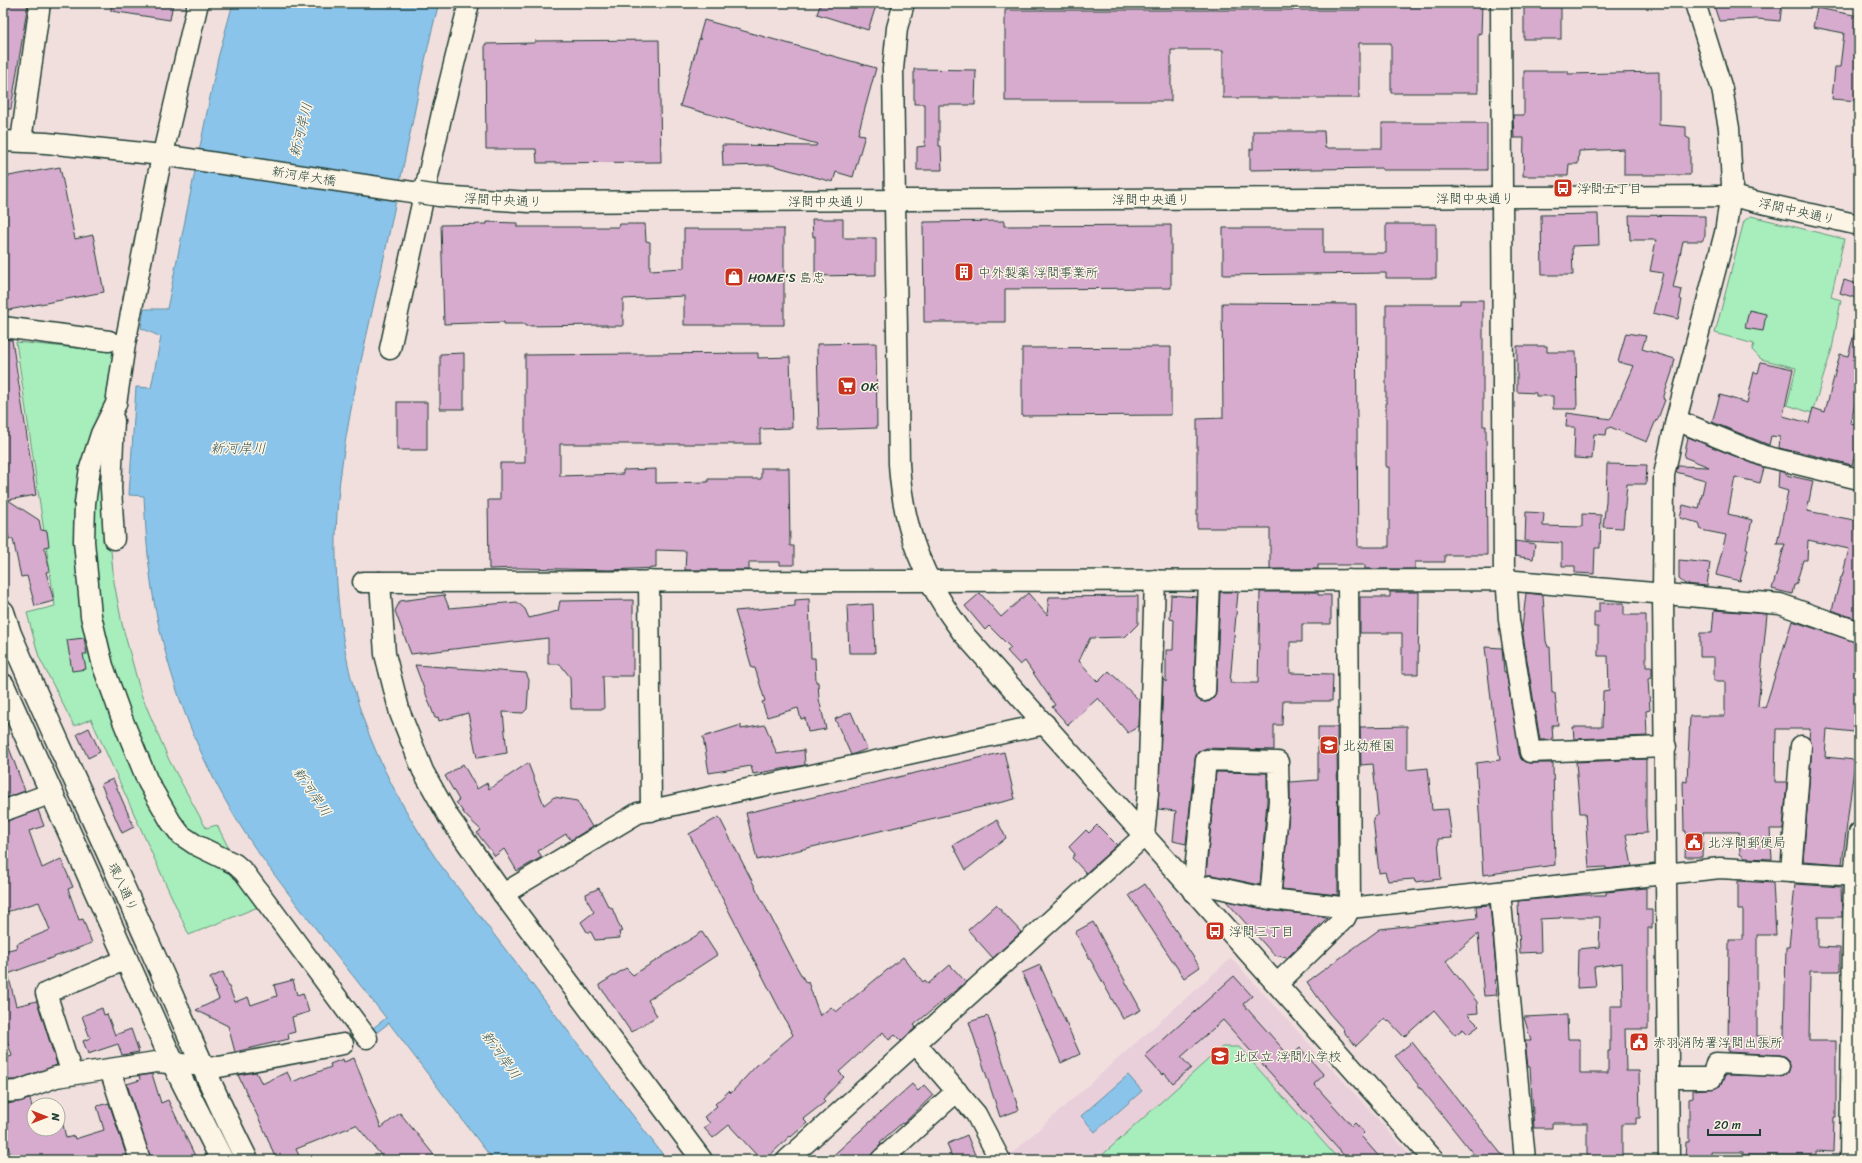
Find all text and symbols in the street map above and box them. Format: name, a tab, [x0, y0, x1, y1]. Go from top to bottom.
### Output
water label: 新河岸川	[282, 100, 320, 160]
street label: 新河岸大橋	[270, 160, 338, 192]
bus stop icon: 浮間五丁目	[1552, 177, 1574, 199]
place label: 浮間五丁目	[1577, 177, 1642, 200]
street label: 浮間中央通り	[463, 186, 543, 214]
street label: 浮間中央通り	[1436, 187, 1514, 210]
street label: 浮間中央通り	[1112, 188, 1190, 211]
street label: 浮間中央通り	[788, 190, 866, 213]
street label: 浮間中央通り	[1756, 191, 1838, 231]
building icon: 中外製薬 浮間事業所	[953, 261, 975, 283]
place label: 中外製薬 浮間事業所	[978, 261, 1098, 284]
shop icon: HOME'S 島忠	[723, 266, 745, 288]
place label: HOME'S 島忠	[748, 266, 825, 289]
supermarket icon: OK	[836, 375, 858, 397]
place label: OK	[861, 375, 878, 398]
water label: 新河岸川	[210, 436, 266, 461]
school or university icon: 北幼稚園	[1318, 734, 1340, 756]
place label: 北幼稚園	[1343, 734, 1395, 757]
water label: 新河岸川	[286, 762, 338, 822]
public building icon: 北浮間郵便局	[1683, 831, 1705, 853]
place label: 北浮間郵便局	[1708, 831, 1786, 854]
street label: 環八通り	[102, 859, 144, 915]
bus stop icon: 浮間三丁目	[1204, 920, 1226, 942]
place label: 浮間三丁目	[1229, 920, 1294, 943]
water label: 新河岸川	[474, 1025, 528, 1085]
public building icon: 赤羽消防署浮間出張所	[1628, 1031, 1650, 1053]
place label: 赤羽消防署浮間出張所	[1653, 1031, 1783, 1054]
school or university icon: 北区立 浮間小学校	[1209, 1045, 1231, 1067]
place label: 北区立 浮間小学校	[1234, 1045, 1341, 1068]
north arrow	[26, 1097, 66, 1137]
scale bar	[1708, 1111, 1760, 1137]
text: N	[46, 1112, 65, 1121]
text: 20 m	[1714, 1114, 1741, 1136]

